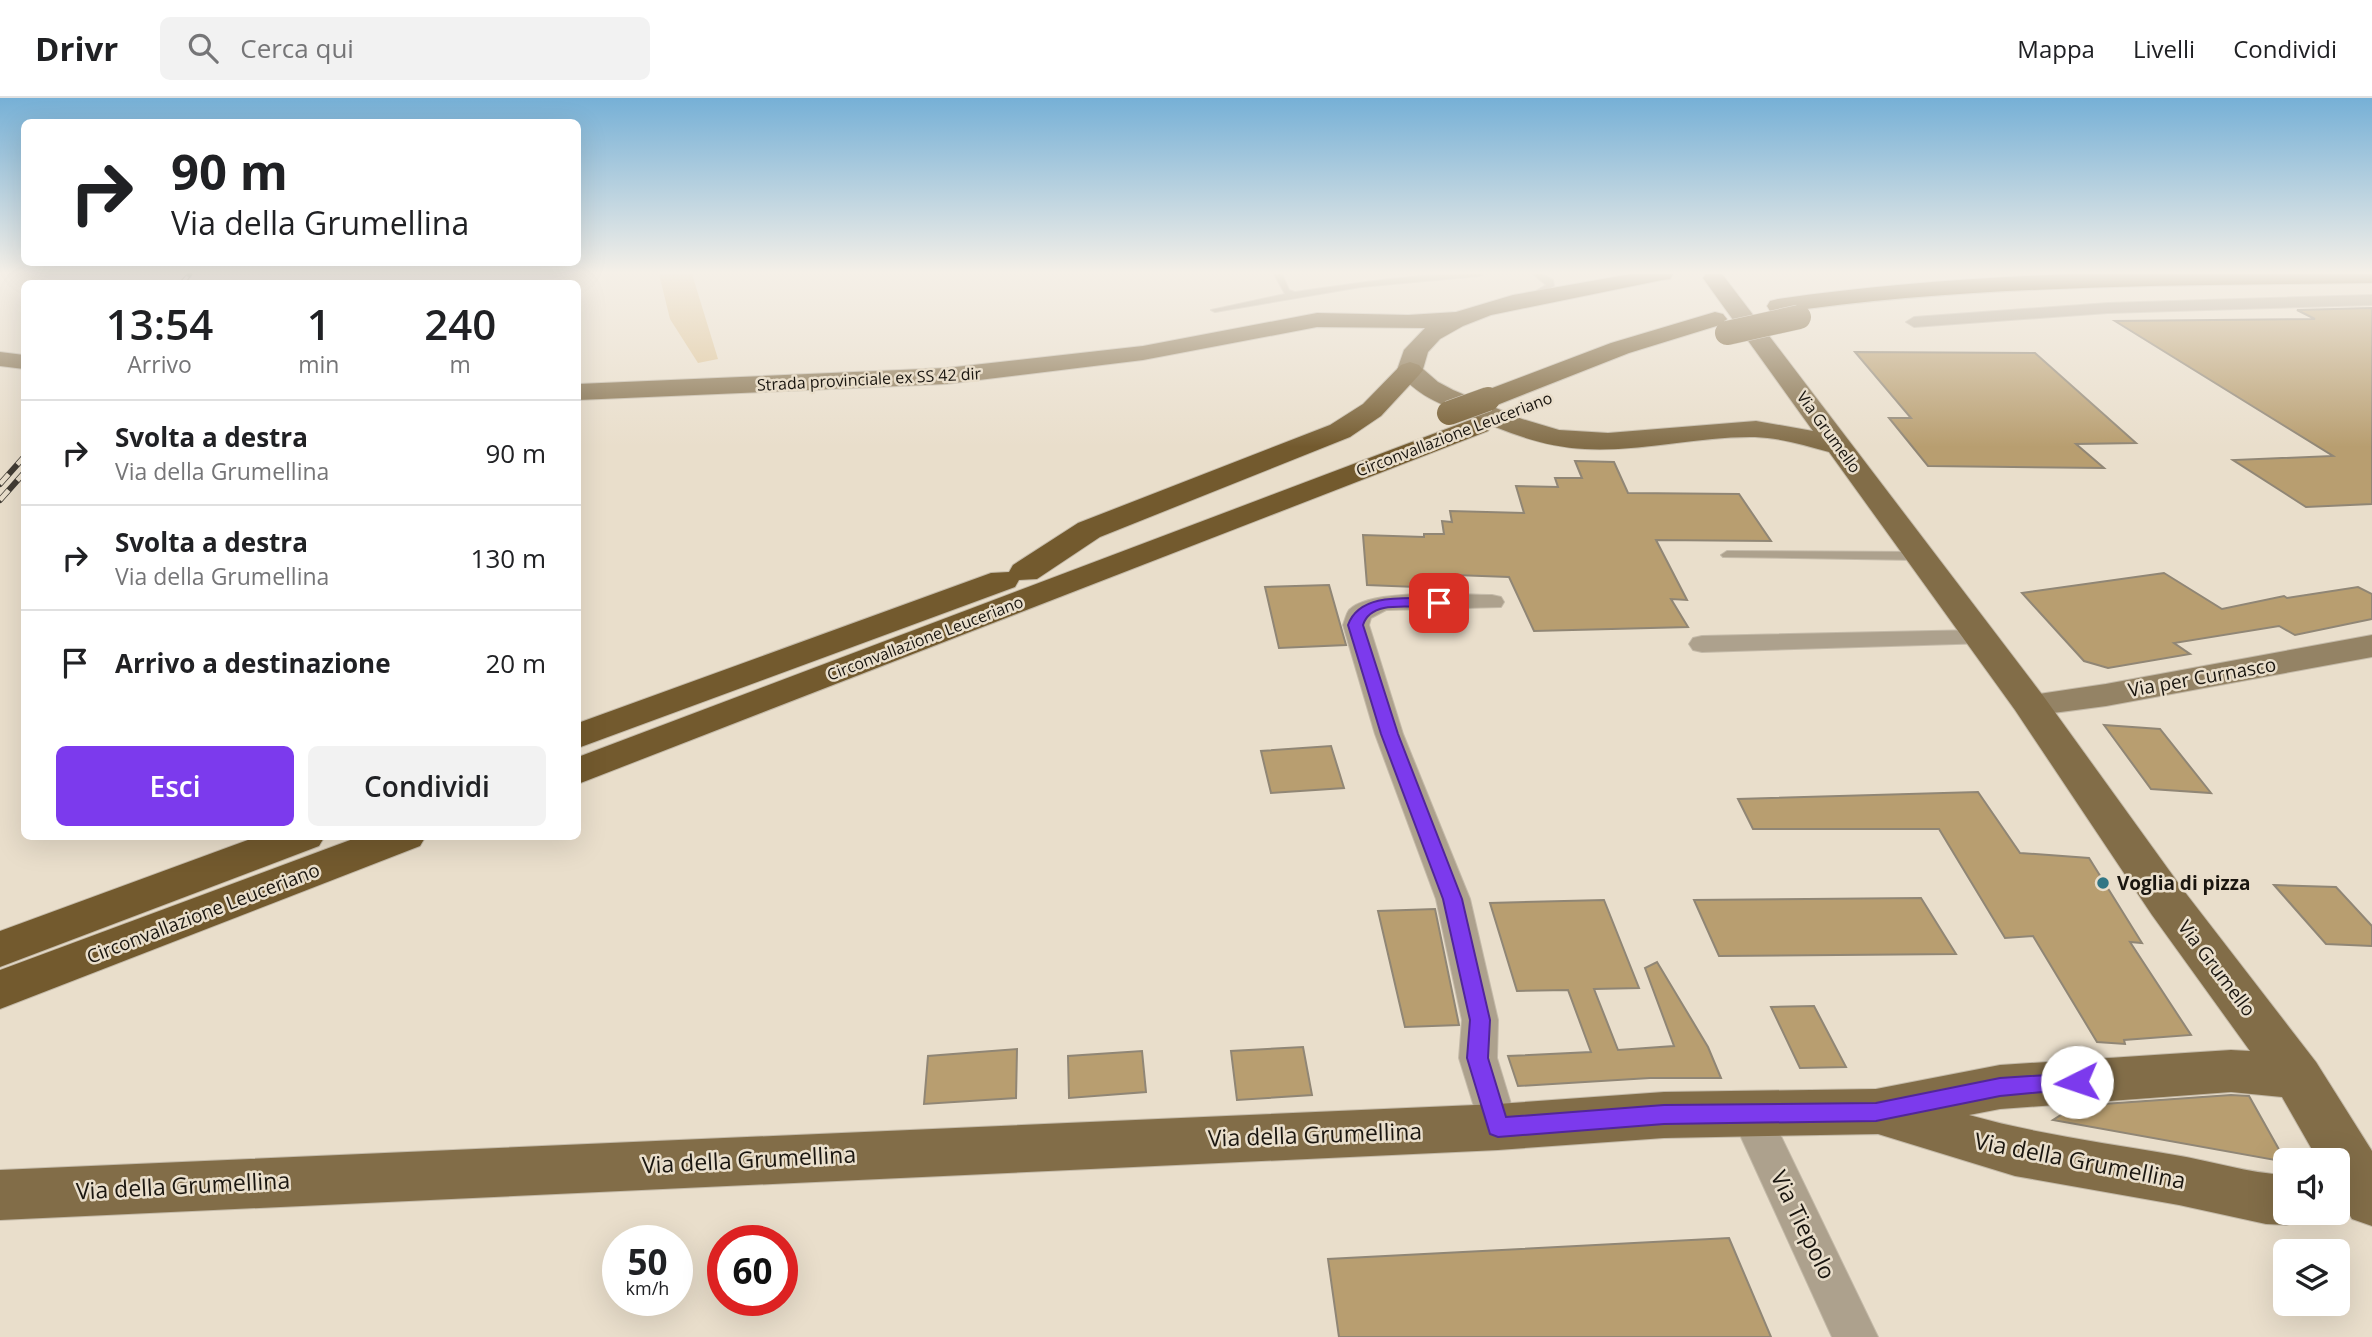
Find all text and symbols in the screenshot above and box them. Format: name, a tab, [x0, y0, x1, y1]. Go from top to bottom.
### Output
search box	[160, 17, 650, 80]
text: Drivr	[35, 26, 118, 71]
icon: search	[184, 29, 222, 67]
text: Cerca qui	[240, 30, 354, 66]
text: Mappa	[2017, 32, 2095, 65]
text: Livelli	[2133, 32, 2195, 65]
text: Condividi	[2233, 32, 2337, 65]
text: 90 m	[171, 138, 288, 204]
icon: right	[56, 147, 147, 238]
text: Via della Grumellina	[171, 201, 469, 244]
text: 13:54	[106, 295, 213, 352]
text: 1	[307, 295, 331, 352]
text: 240	[424, 295, 496, 352]
text: Arrivo	[127, 348, 192, 380]
text: min	[298, 348, 339, 380]
text: m	[450, 348, 471, 380]
street label: Strada provinciale ex SS 42 dir	[756, 362, 982, 396]
street label: Circonvallazione Leuceriano	[1353, 386, 1555, 482]
street label: Via Grumello	[1792, 387, 1866, 477]
text: Svolta a destra	[115, 419, 308, 455]
icon: right	[56, 434, 94, 472]
text: 90 m	[485, 435, 546, 471]
text: Via della Grumellina	[115, 455, 329, 487]
text: Svolta a destra	[115, 524, 308, 560]
icon: right	[56, 539, 94, 577]
text: 130 m	[471, 540, 546, 576]
text: Via della Grumellina	[115, 560, 329, 592]
pin	[1409, 573, 1469, 633]
icon: arrive	[1420, 584, 1458, 622]
street label: Circonvallazione Leuceriano	[824, 590, 1026, 686]
icon: arrive	[56, 644, 94, 682]
text: Arrivo a destinazione	[115, 645, 391, 681]
text: 20 m	[485, 645, 546, 681]
street label: Via per Curnasco	[2126, 651, 2278, 703]
button: Esci	[56, 746, 294, 826]
button: Condividi	[308, 746, 546, 826]
street label: Circonvallazione Leuceriano	[83, 857, 323, 969]
place label: Voglia di pizza	[2117, 870, 2250, 896]
marker: Voglia di pizza	[2095, 875, 2111, 891]
street label: Via Grumello	[2172, 915, 2262, 1021]
position arrow	[2040, 1045, 2114, 1119]
street label: Via della Grumellina	[1207, 1114, 1423, 1154]
street label: Via della Grumellina	[1972, 1124, 2188, 1196]
street label: Via della Grumellina	[641, 1137, 857, 1181]
map controls	[2273, 1148, 2350, 1316]
button: sound	[2273, 1148, 2350, 1225]
street label: Via della Grumellina	[75, 1163, 291, 1207]
street label: Via Tiepolo	[1764, 1165, 1844, 1284]
speed limit sign: 60	[707, 1225, 798, 1316]
text: 50	[627, 1238, 668, 1285]
button: layers	[2273, 1239, 2350, 1316]
text: km/h	[626, 1276, 669, 1300]

